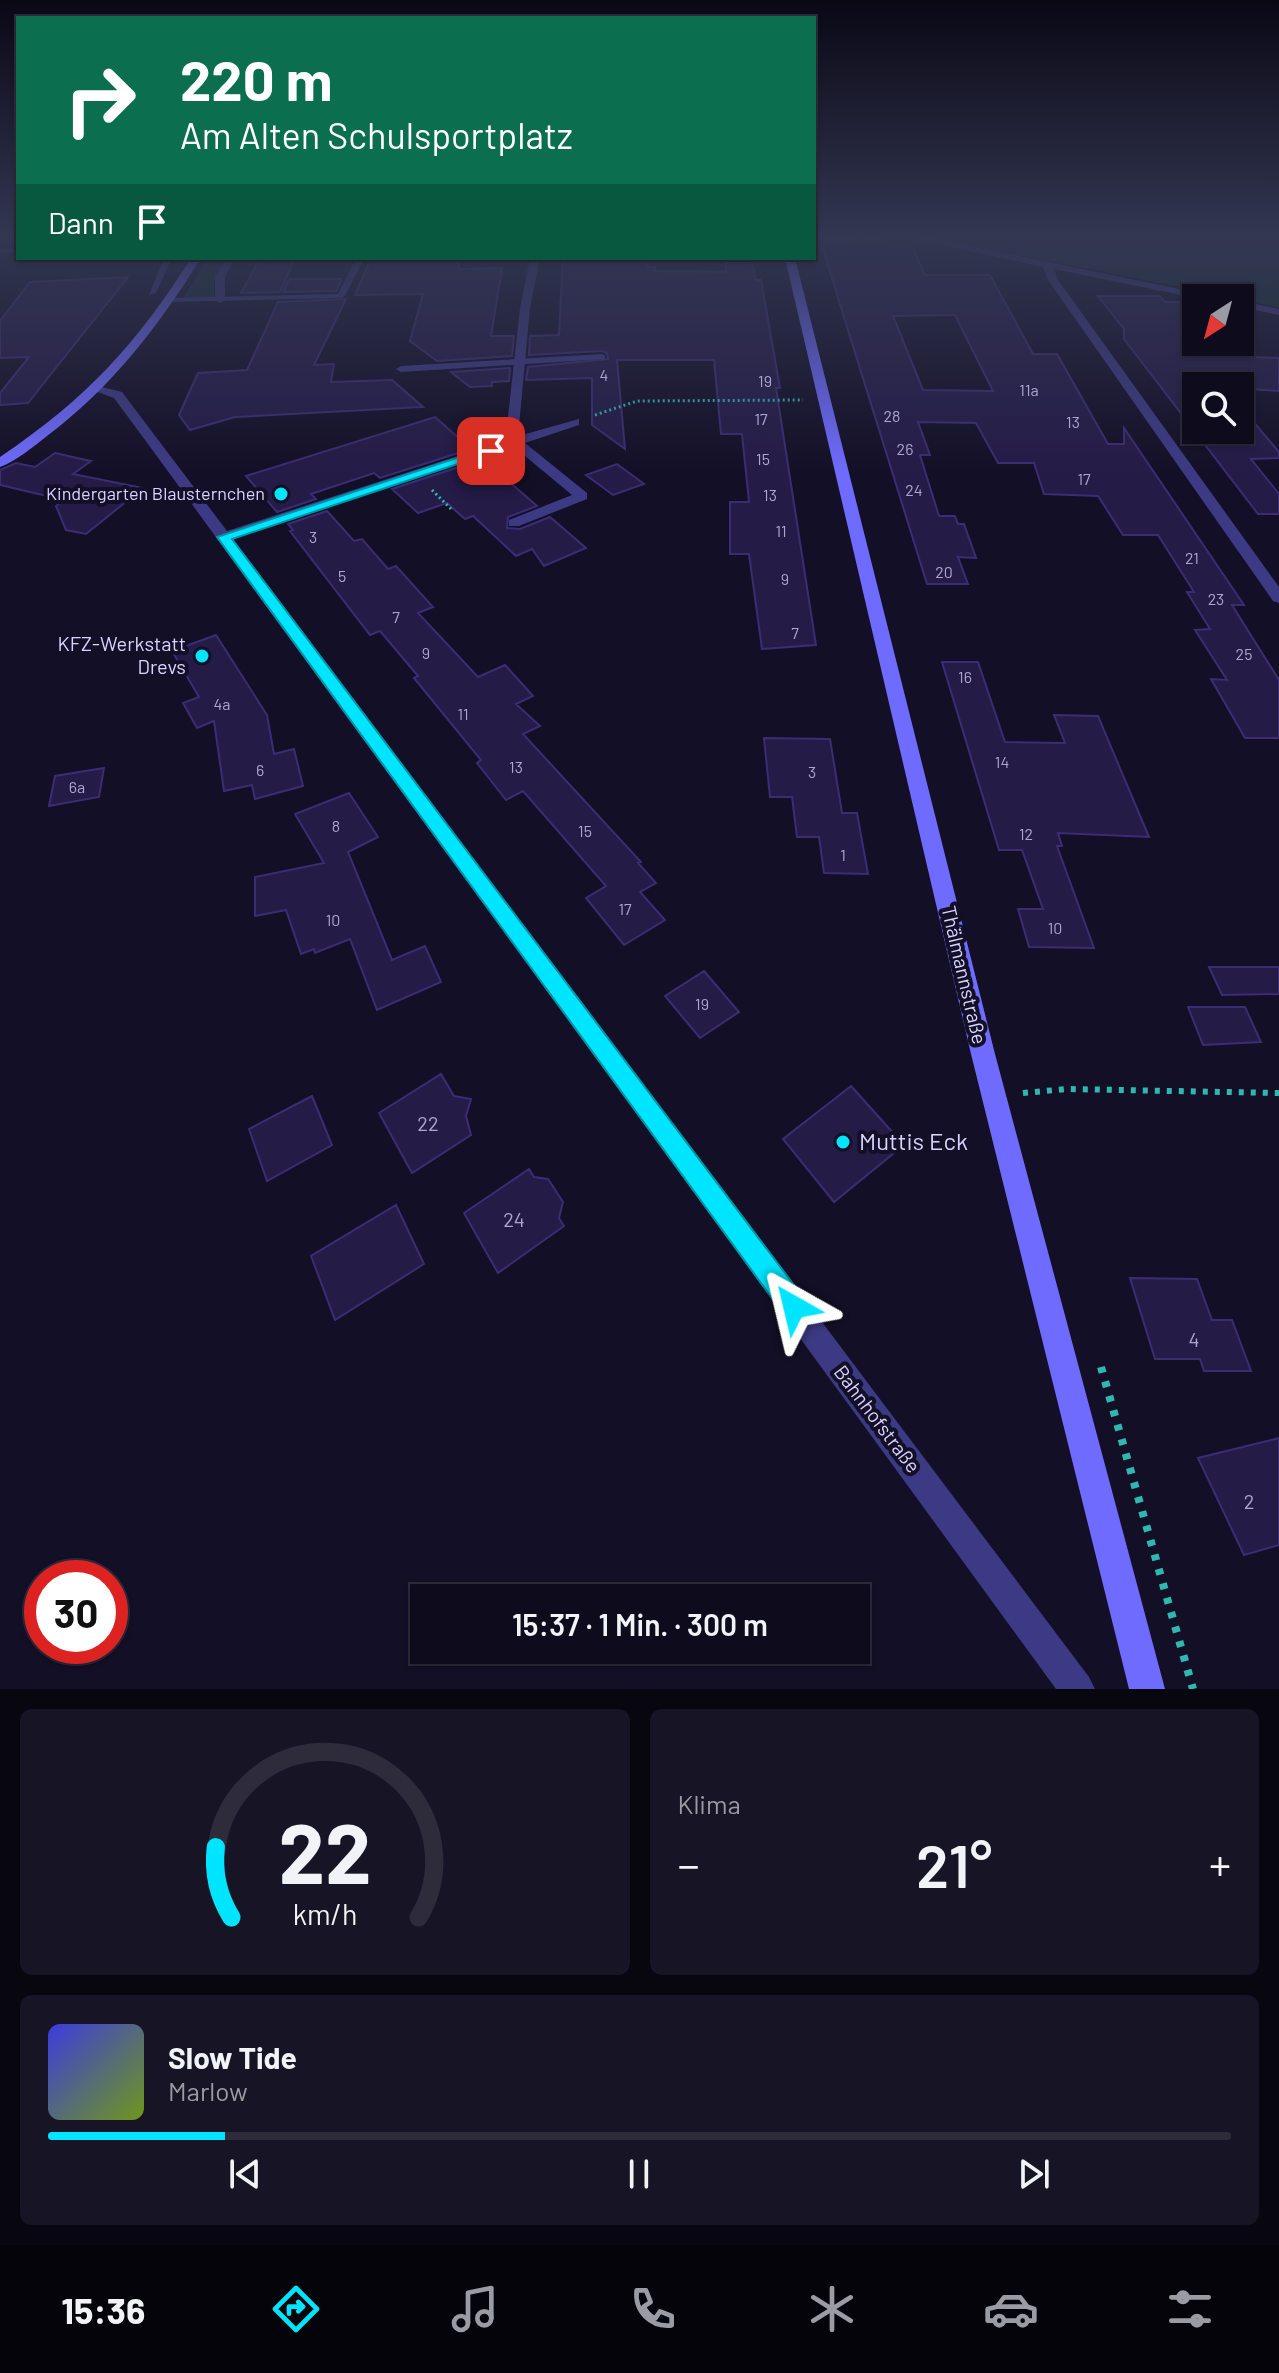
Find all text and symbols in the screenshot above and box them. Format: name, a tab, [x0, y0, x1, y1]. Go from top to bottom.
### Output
text: 220 m	[180, 45, 333, 112]
icon: right	[48, 48, 152, 152]
text: Am Alten Schulsportplatz	[180, 113, 573, 156]
icon: arrive	[130, 200, 174, 244]
text: Dann	[48, 204, 114, 240]
north arrow	[1182, 284, 1254, 356]
map controls	[1182, 284, 1254, 444]
house number: 4	[600, 365, 608, 384]
house number: 19	[758, 371, 772, 390]
button: search	[1182, 372, 1254, 444]
house number: 11a	[1019, 380, 1039, 399]
house number: 28	[884, 406, 900, 425]
house number: 17	[754, 409, 768, 428]
house number: 13	[1066, 412, 1080, 431]
pin	[457, 417, 525, 485]
icon: arrive	[469, 429, 513, 473]
house number: 26	[897, 439, 913, 458]
house number: 15	[756, 449, 770, 468]
house number: 17	[1077, 469, 1091, 488]
house number: 24	[905, 480, 923, 499]
place label: Kindergarten Blausternchen	[46, 482, 265, 504]
marker: Kindergarten Blausternchen	[272, 485, 290, 503]
house number: 13	[763, 485, 777, 504]
house number: 11	[775, 521, 787, 540]
house number: 3	[309, 527, 317, 546]
house number: 21	[1185, 548, 1199, 567]
house number: 20	[935, 562, 953, 581]
house number: 5	[338, 566, 346, 585]
house number: 9	[781, 569, 789, 588]
house number: 23	[1208, 589, 1224, 608]
house number: 7	[392, 607, 400, 626]
house number: 7	[791, 623, 799, 642]
place label: KFZ-Werkstatt Drevs	[58, 631, 186, 678]
house number: 9	[422, 643, 430, 662]
house number: 25	[1236, 644, 1252, 663]
marker: KFZ-Werkstatt Drevs	[193, 647, 211, 665]
house number: 16	[958, 667, 972, 686]
house number: 4a	[214, 694, 231, 713]
house number: 11	[457, 704, 469, 723]
house number: 14	[995, 752, 1009, 771]
house number: 13	[509, 757, 523, 776]
house number: 6	[256, 760, 264, 779]
house number: 3	[808, 762, 816, 781]
house number: 6a	[69, 777, 85, 796]
house number: 8	[332, 816, 340, 835]
house number: 15	[578, 821, 592, 840]
house number: 12	[1019, 824, 1033, 843]
house number: 1	[840, 845, 846, 864]
house number: 17	[618, 899, 632, 918]
street label: Thälmannstraße	[937, 903, 993, 1046]
house number: 10	[326, 910, 340, 929]
house number: 10	[1048, 918, 1062, 937]
house number: 19	[695, 994, 709, 1013]
house number: 22	[417, 1111, 439, 1135]
place label: Muttis Eck	[859, 1126, 968, 1155]
marker: Muttis Eck	[834, 1133, 852, 1151]
house number: 24	[503, 1207, 525, 1231]
position arrow	[752, 1265, 836, 1349]
house number: 4	[1188, 1327, 1200, 1351]
street label: Bahnhofstraße	[830, 1360, 926, 1477]
house number: 2	[1244, 1489, 1254, 1513]
speed limit sign: 30	[24, 1560, 128, 1664]
text: 15:37 · 1 Min. · 300 m	[512, 1606, 768, 1642]
text: Klima	[678, 1788, 741, 1819]
text: 22	[278, 1801, 371, 1901]
text: 21°	[916, 1828, 992, 1900]
text: −	[678, 1837, 700, 1890]
text: +	[1209, 1837, 1231, 1890]
text: km/h	[292, 1896, 357, 1931]
text: Slow Tide	[168, 2039, 297, 2075]
text: Marlow	[168, 2075, 248, 2106]
icon: previous	[223, 2152, 267, 2196]
icon: pause	[617, 2152, 661, 2196]
icon: next	[1012, 2152, 1056, 2196]
icon: directions	[268, 2281, 324, 2337]
icon: music	[447, 2281, 503, 2337]
icon: phone	[625, 2281, 681, 2337]
icon: climate	[804, 2281, 860, 2337]
icon: car	[983, 2281, 1039, 2337]
icon: filters	[1162, 2281, 1218, 2337]
text: 15:36	[61, 2288, 145, 2331]

